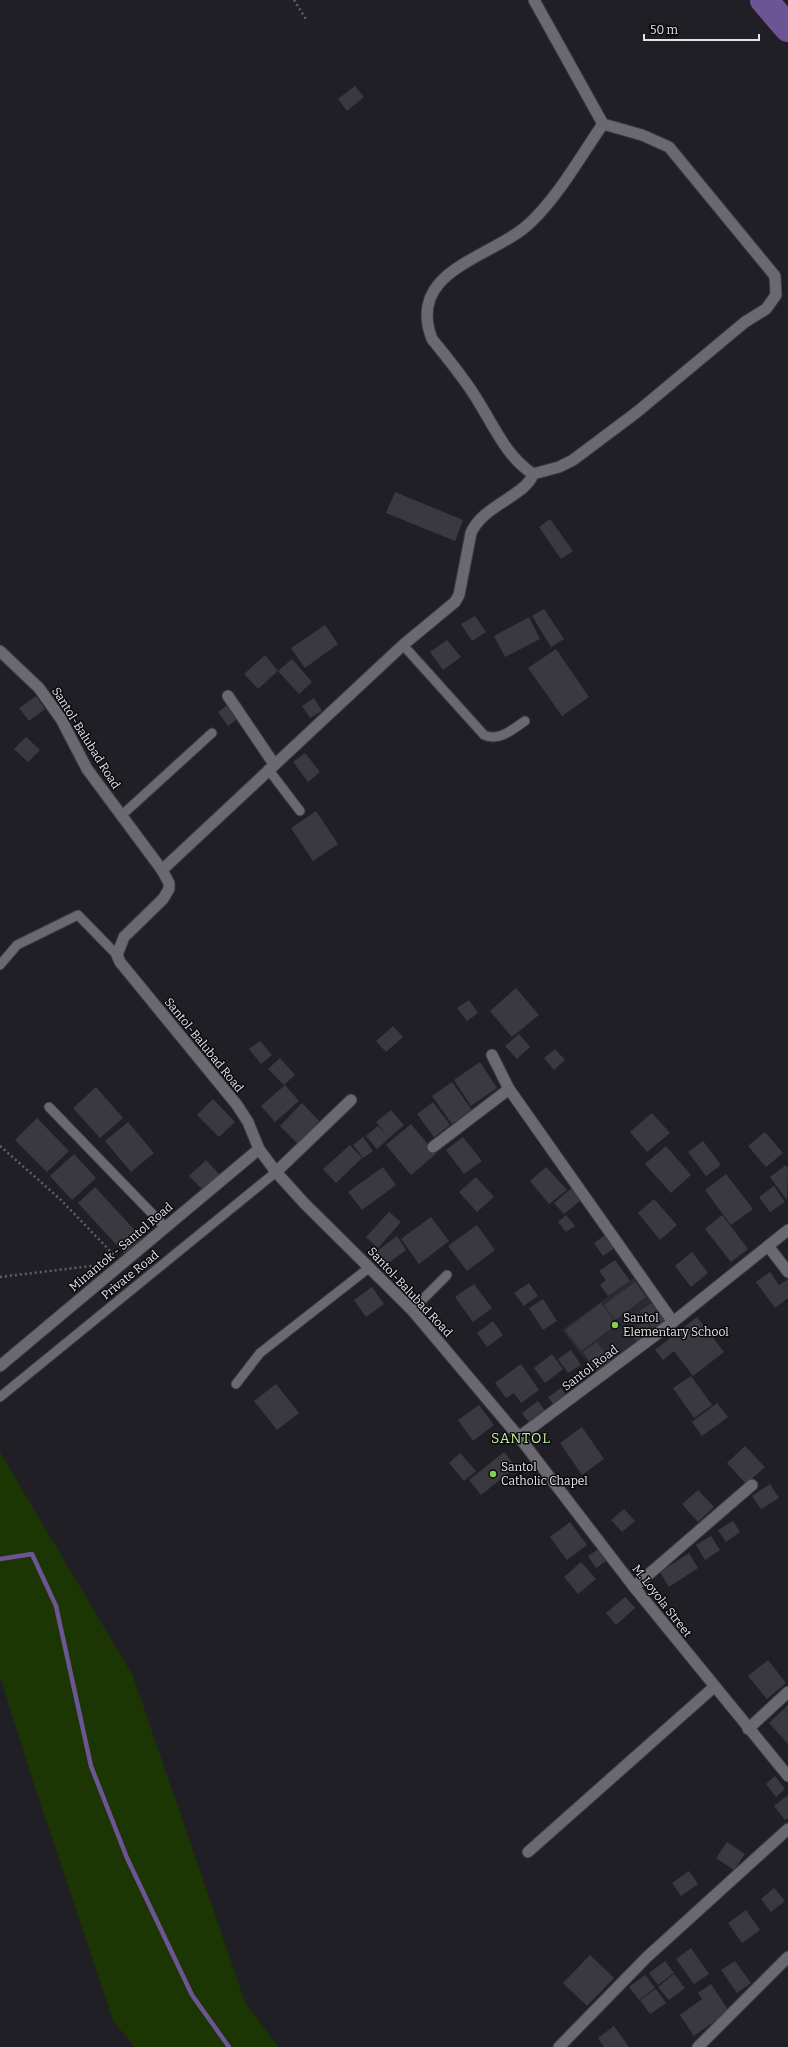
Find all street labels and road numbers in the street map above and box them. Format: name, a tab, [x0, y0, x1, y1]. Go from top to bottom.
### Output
street label: Santol-Balubad Road	[49, 685, 123, 791]
street label: Santol-Balubad Road	[162, 995, 246, 1095]
street label: Minantok - Santol Road	[67, 1200, 175, 1294]
street label: Santol-Balubad Road	[365, 1244, 455, 1340]
street label: Private Road	[99, 1248, 161, 1302]
street label: Santol Road	[559, 1342, 621, 1394]
street label: M. Loyola Street	[629, 1562, 695, 1640]

